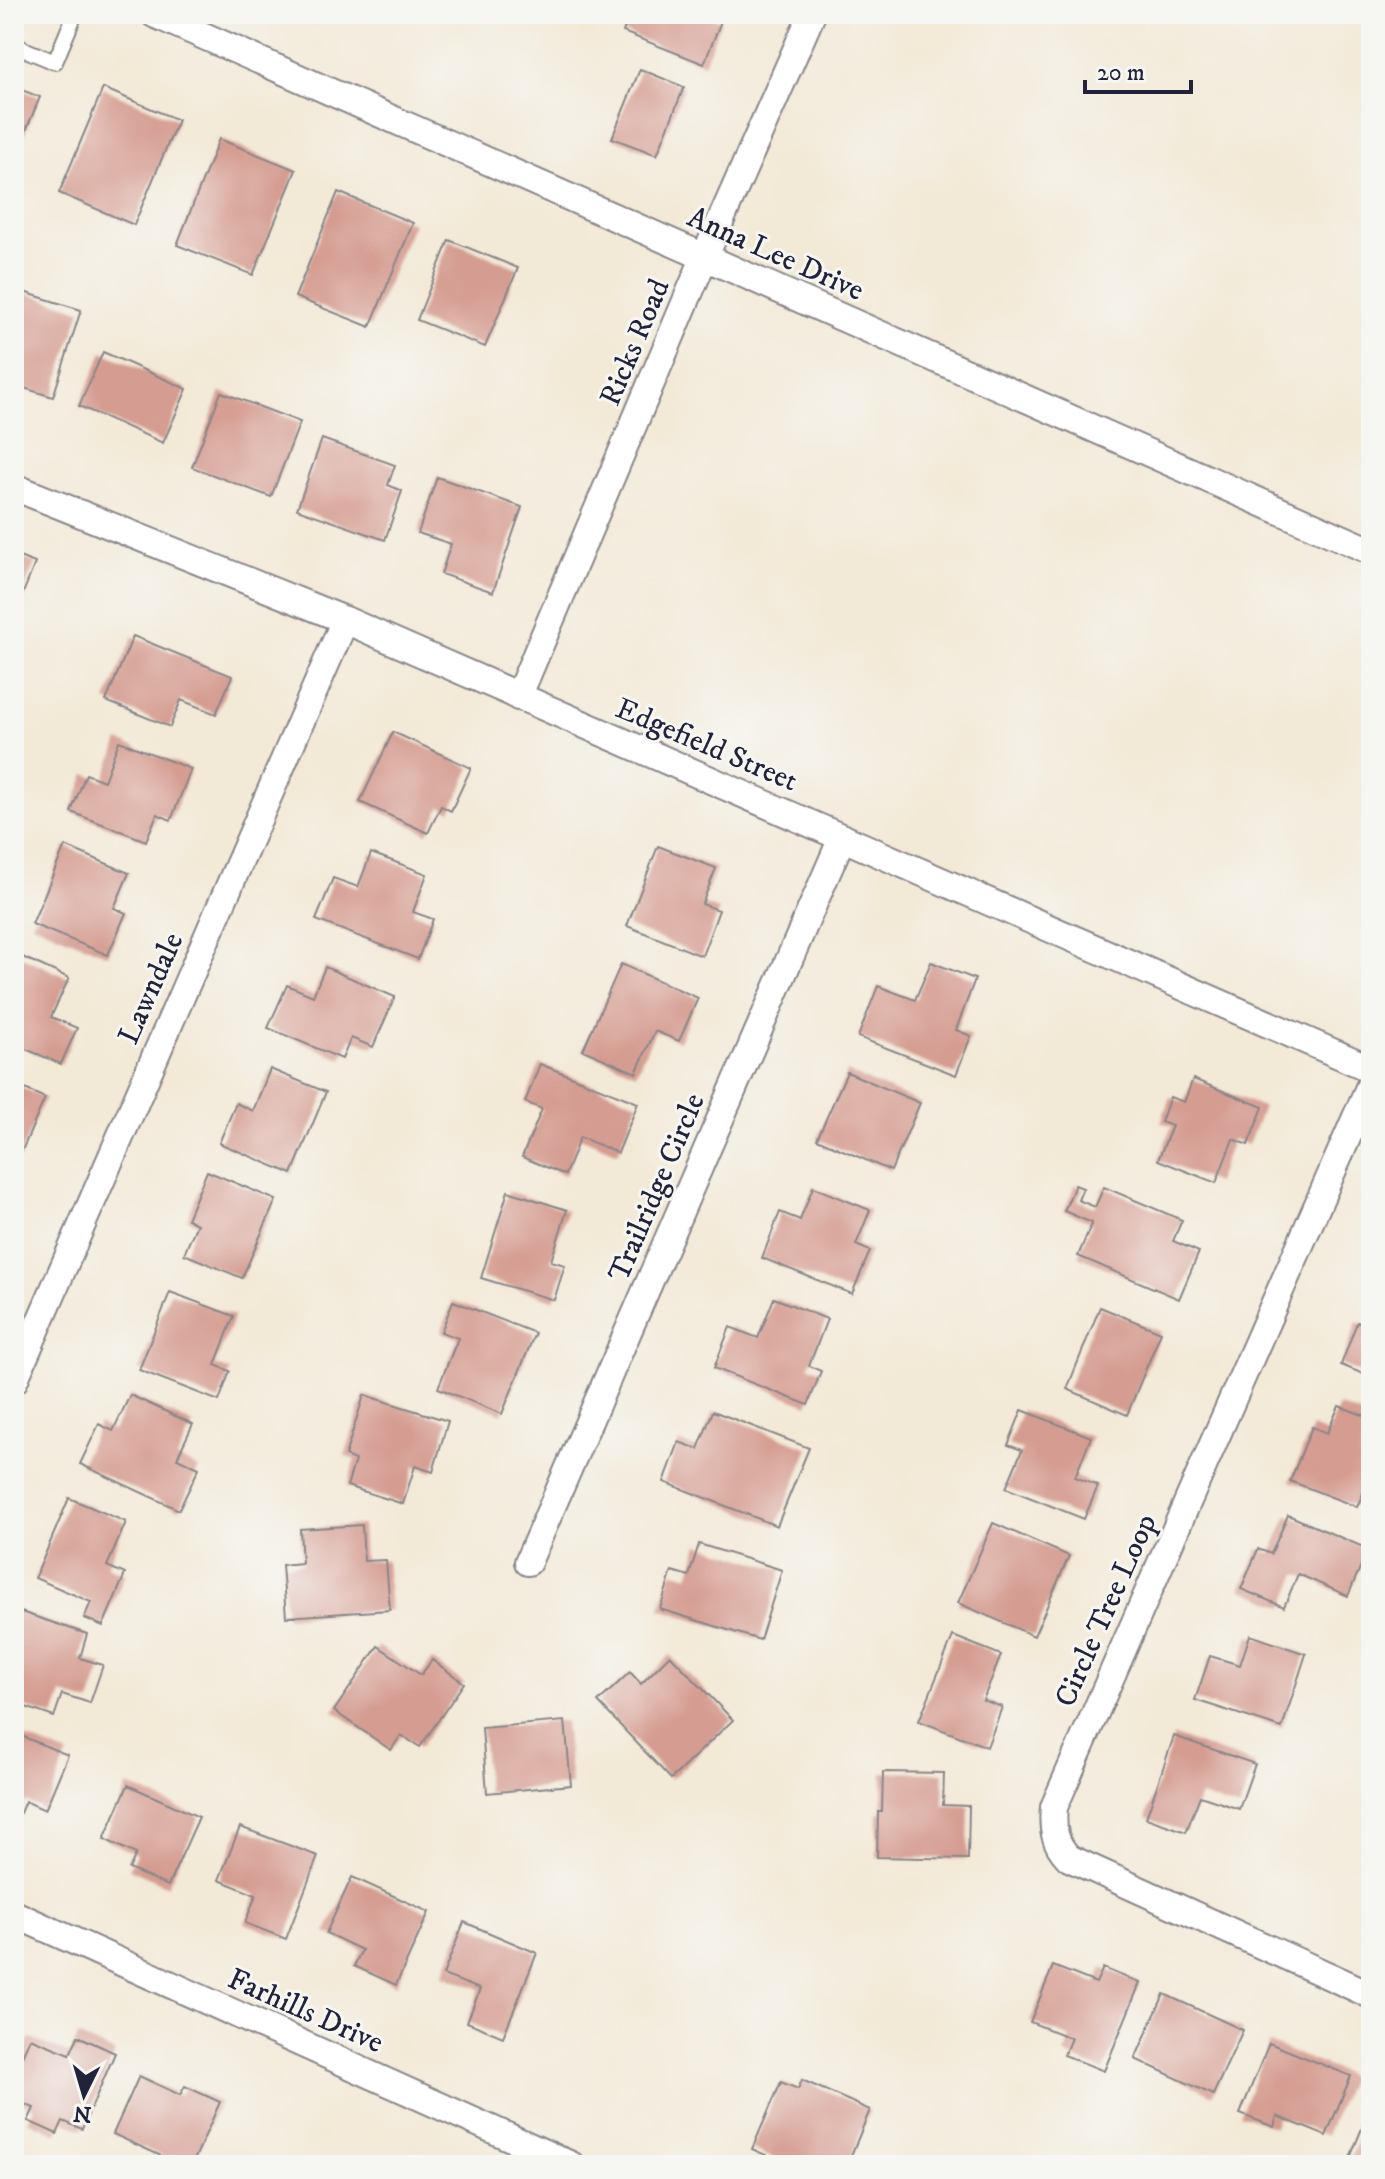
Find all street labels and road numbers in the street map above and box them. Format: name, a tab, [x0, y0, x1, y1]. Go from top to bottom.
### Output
street label: Anna Lee Drive	[681, 199, 869, 310]
street label: Ricks Road	[592, 274, 679, 412]
street label: Edgefield Street	[610, 690, 803, 800]
street label: Lawndale	[110, 927, 192, 1050]
street label: Trailridge Circle	[601, 1088, 714, 1287]
street label: Circle Tree Loop	[1047, 1508, 1165, 1713]
street label: Farhills Drive	[222, 1961, 389, 2062]

